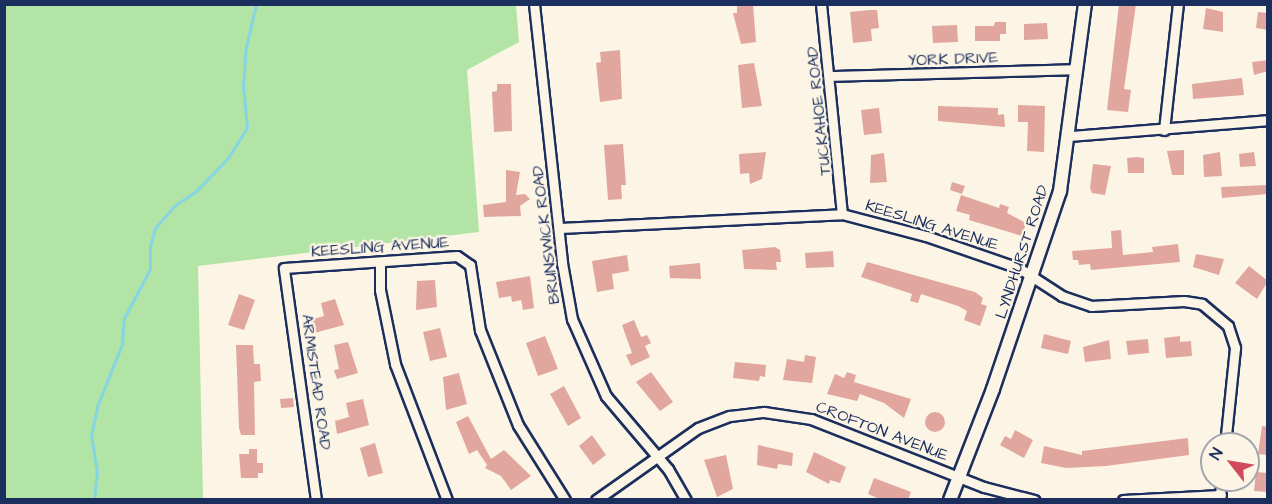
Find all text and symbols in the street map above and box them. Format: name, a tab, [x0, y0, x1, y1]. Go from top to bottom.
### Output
street label: TUCKAHOE ROAD	[803, 46, 835, 176]
street label: YORK DRIVE	[907, 48, 999, 70]
street label: BRUNSWICK ROAD	[528, 164, 564, 306]
street label: LYNDHURST ROAD	[991, 183, 1053, 321]
street label: KEESLING AVENUE	[863, 196, 1001, 254]
street label: KEESLING AVENUE	[310, 233, 450, 261]
street label: ARMISTEAD ROAD	[297, 313, 335, 451]
street label: CROFTON AVENUE	[813, 397, 951, 465]
north arrow	[1200, 432, 1260, 492]
text: N	[1204, 444, 1228, 464]

